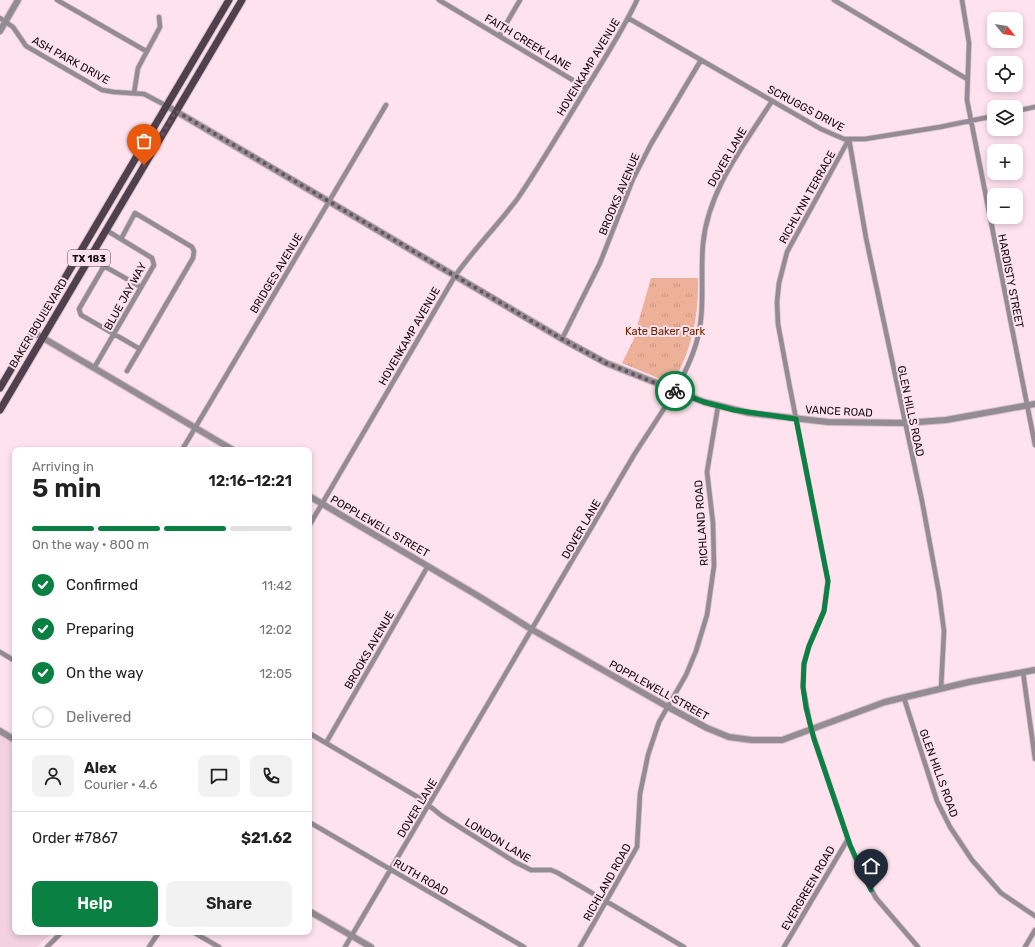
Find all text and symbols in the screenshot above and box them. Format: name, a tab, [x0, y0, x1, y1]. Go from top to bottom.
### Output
street label: FAITH CREEK LANE	[482, 12, 573, 73]
north arrow	[987, 12, 1023, 48]
map controls	[987, 12, 1023, 224]
street label: HOVENKAMP AVENUE	[554, 16, 623, 118]
street label: ASH PARK DRIVE	[30, 34, 112, 87]
button: locate	[987, 56, 1023, 92]
street label: SCRUGGS DRIVE	[765, 83, 847, 134]
button: layers	[987, 100, 1023, 136]
pin	[127, 124, 161, 165]
street label: DOVER LANE	[705, 125, 750, 189]
icon: bag	[133, 130, 155, 152]
button: +	[987, 144, 1023, 180]
street label: RICHLYNN TERRACE	[777, 148, 838, 246]
street label: BROOKS AVENUE	[596, 151, 643, 237]
button: −	[987, 188, 1023, 224]
street label: BRIDGES AVENUE	[247, 231, 306, 316]
street label: HARDISTY STREET	[995, 233, 1026, 330]
road number: TX 183	[68, 250, 110, 266]
street label: BLUE JAY WAY	[101, 260, 149, 332]
street label: BAKER BOULEVARD	[7, 276, 70, 370]
street label: HOVENKAMP AVENUE	[376, 285, 443, 388]
park label: Kate Baker Park	[625, 325, 705, 338]
street label: GLEN HILLS ROAD	[894, 364, 927, 458]
courier	[655, 371, 695, 411]
icon: bike	[664, 380, 686, 402]
street label: VANCE ROAD	[805, 403, 873, 420]
text: Arriving in	[32, 459, 94, 474]
text: 12:16–12:21	[209, 472, 292, 490]
text: 5 min	[32, 473, 101, 504]
street label: RICHLAND ROAD	[692, 479, 711, 566]
street label: POPPLEWELL STREET	[328, 493, 432, 560]
street label: DOVER LANE	[559, 497, 604, 561]
text: On the way · 800 m	[32, 537, 149, 552]
icon: check	[32, 574, 54, 596]
text: Confirmed	[66, 576, 138, 594]
text: 11:42	[262, 578, 292, 593]
street label: BROOKS AVENUE	[342, 609, 397, 692]
icon: check	[32, 618, 54, 640]
text: Preparing	[66, 620, 134, 638]
text: 12:02	[260, 622, 292, 637]
street label: POPPLEWELL STREET	[607, 658, 711, 724]
icon: check	[32, 662, 54, 684]
text: On the way	[66, 664, 144, 682]
text: 12:05	[259, 666, 292, 681]
text: Delivered	[66, 708, 131, 726]
street label: GLEN HILLS ROAD	[917, 727, 961, 819]
button: person	[32, 755, 74, 797]
button: chat	[198, 755, 240, 797]
button: phone	[250, 755, 292, 797]
text: Alex	[84, 759, 117, 777]
street label: DOVER LANE	[395, 776, 440, 840]
text: Courier · 4.6	[84, 777, 157, 792]
street label: LONDON LANE	[462, 816, 533, 865]
text: Order #7867	[32, 829, 118, 847]
text: $21.62	[241, 829, 292, 847]
street label: RICHLAND ROAD	[581, 841, 634, 923]
street label: EVERGREEN ROAD	[779, 844, 838, 933]
pin	[854, 849, 888, 890]
icon: home	[860, 855, 882, 877]
street label: RUTH ROAD	[391, 856, 451, 898]
button: Help	[32, 881, 158, 927]
button: Share	[166, 881, 292, 927]

